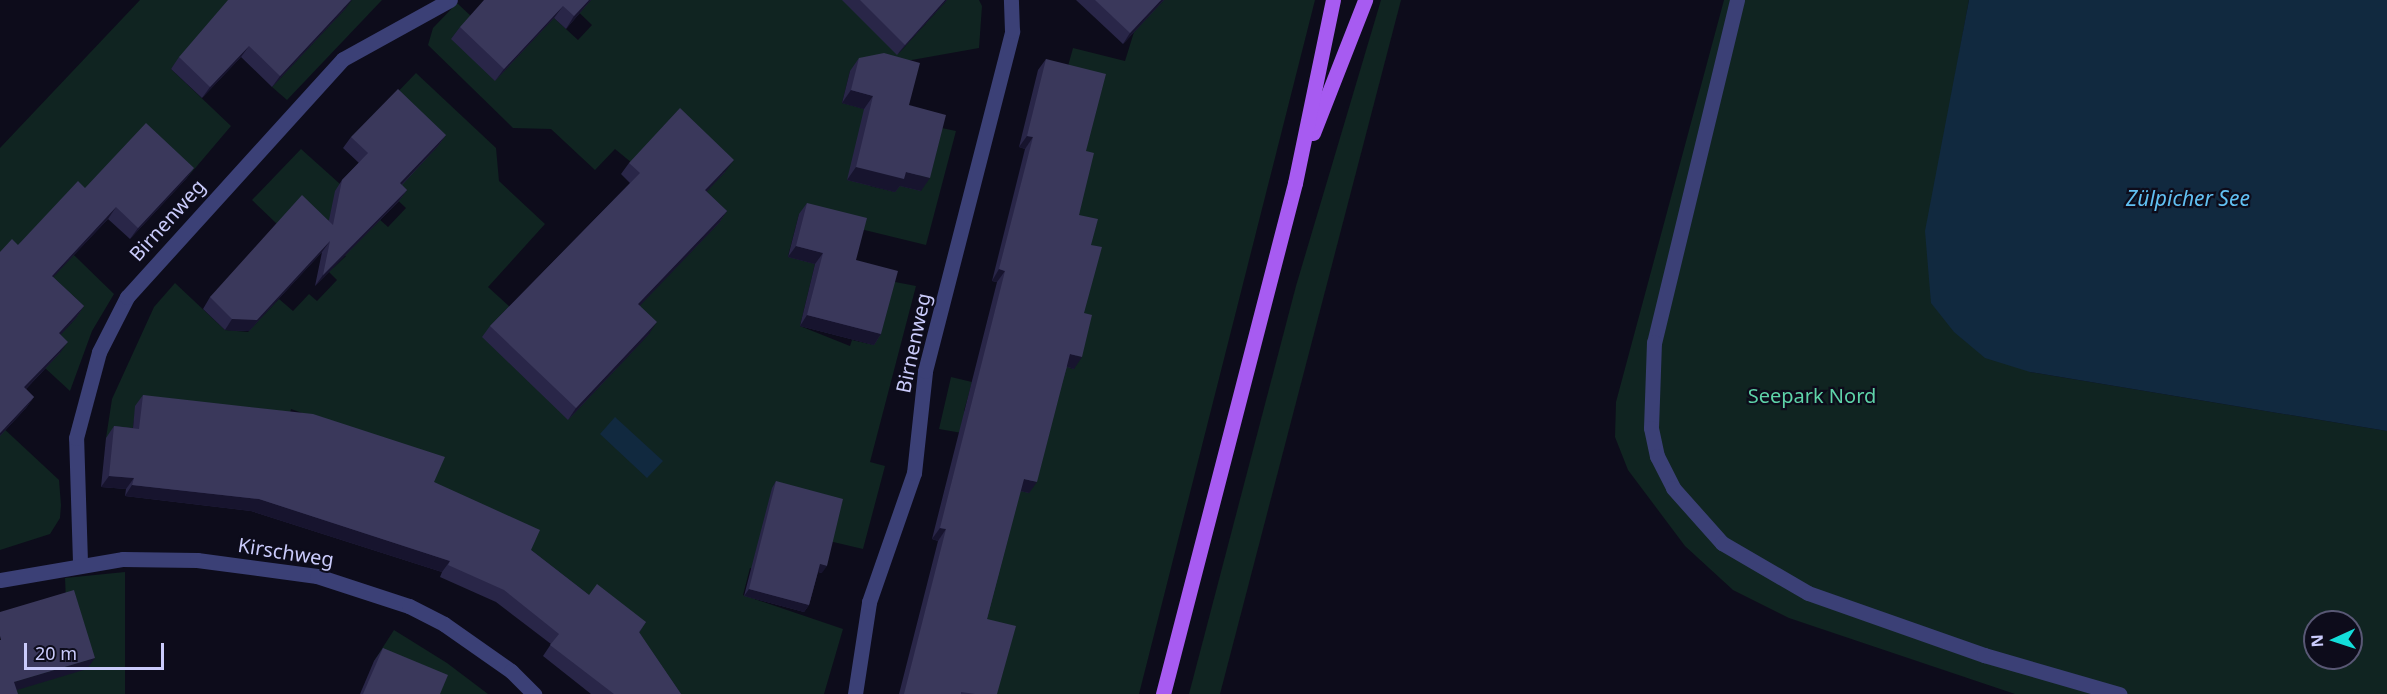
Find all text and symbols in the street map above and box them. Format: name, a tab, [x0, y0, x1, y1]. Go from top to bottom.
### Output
street label: Birnenweg	[124, 174, 210, 266]
water label: Zülpicher See	[2126, 185, 2250, 211]
street label: Birnenweg	[891, 291, 935, 395]
park label: Seepark Nord	[1748, 383, 1876, 407]
street label: Kirschweg	[236, 533, 336, 571]
north arrow	[2303, 610, 2363, 670]
scale bar	[27, 631, 166, 669]
text: N	[2306, 634, 2328, 648]
text: 20 m	[35, 641, 77, 665]

